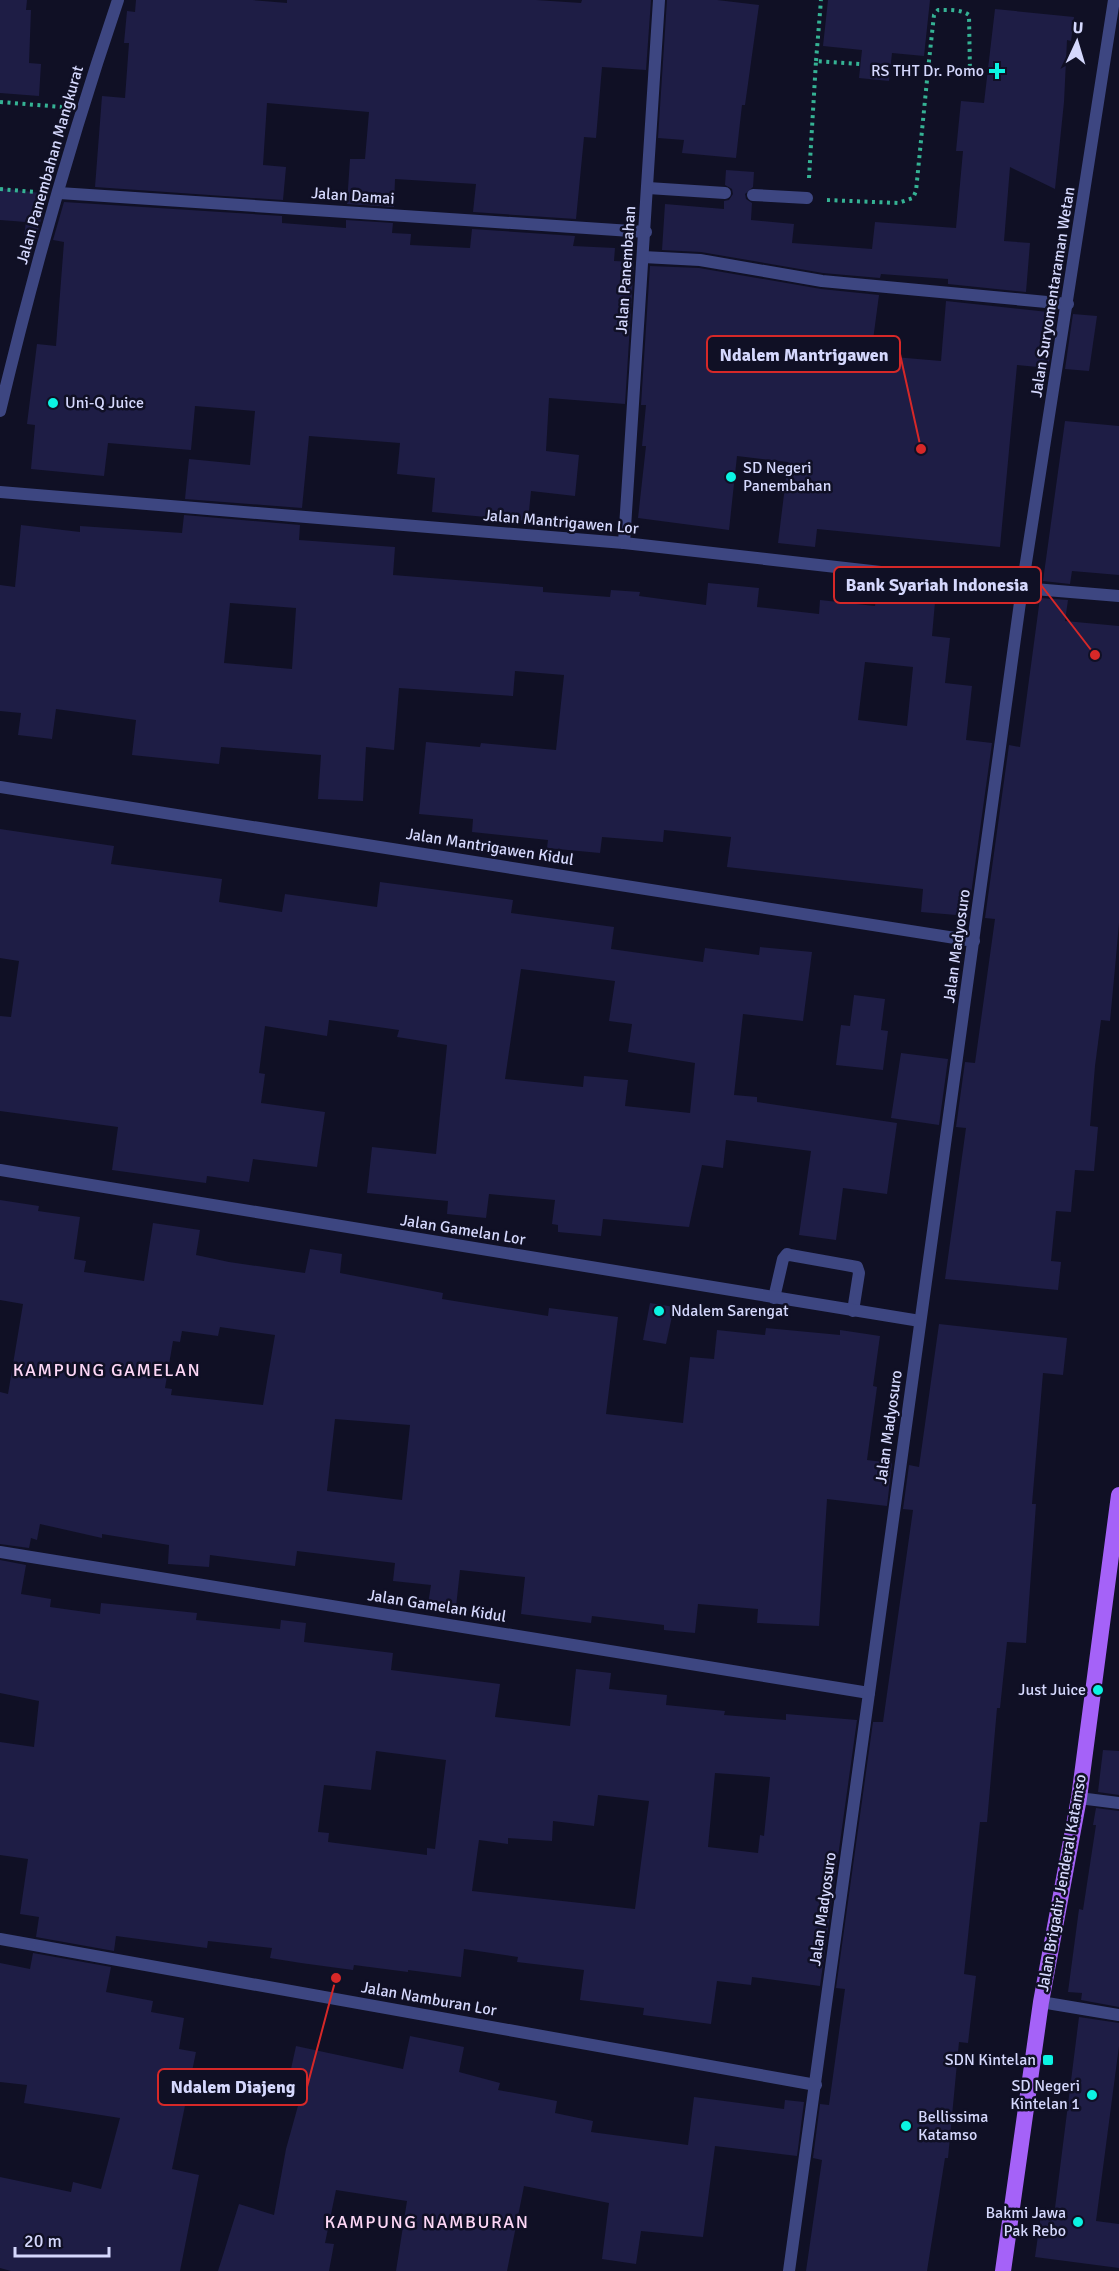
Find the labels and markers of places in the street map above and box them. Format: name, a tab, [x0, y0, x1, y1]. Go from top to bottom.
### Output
place label: RS THT Dr. Pomo	[871, 61, 984, 81]
marker: RS THT Dr. Pomo	[988, 62, 1006, 80]
callout: Ndalem Mantrigawen	[707, 336, 900, 372]
place label: Uni-Q Juice	[65, 393, 144, 413]
marker: Uni-Q Juice	[46, 396, 60, 410]
place label: SD Negeri Panembahan	[743, 458, 831, 496]
marker: SD Negeri Panembahan	[724, 470, 738, 484]
callout: Bank Syariah Indonesia	[834, 567, 1041, 603]
place label: Ndalem Sarengat	[671, 1301, 789, 1321]
marker: Ndalem Sarengat	[652, 1304, 666, 1318]
place label: Just Juice	[1018, 1680, 1086, 1700]
marker: Just Juice	[1091, 1683, 1105, 1697]
place label: SDN Kintelan	[945, 2050, 1036, 2070]
marker: SDN Kintelan	[1041, 2053, 1055, 2067]
callout: Ndalem Diajeng	[158, 2069, 307, 2105]
place label: SD Negeri Kintelan 1	[1010, 2076, 1080, 2114]
marker: SD Negeri Kintelan 1	[1085, 2088, 1099, 2102]
place label: Bellissima Katamso	[918, 2107, 988, 2145]
marker: Bellissima Katamso	[899, 2119, 913, 2133]
place label: Bakmi Jawa Pak Rebo	[985, 2203, 1066, 2241]
marker: Bakmi Jawa Pak Rebo	[1071, 2215, 1085, 2229]

